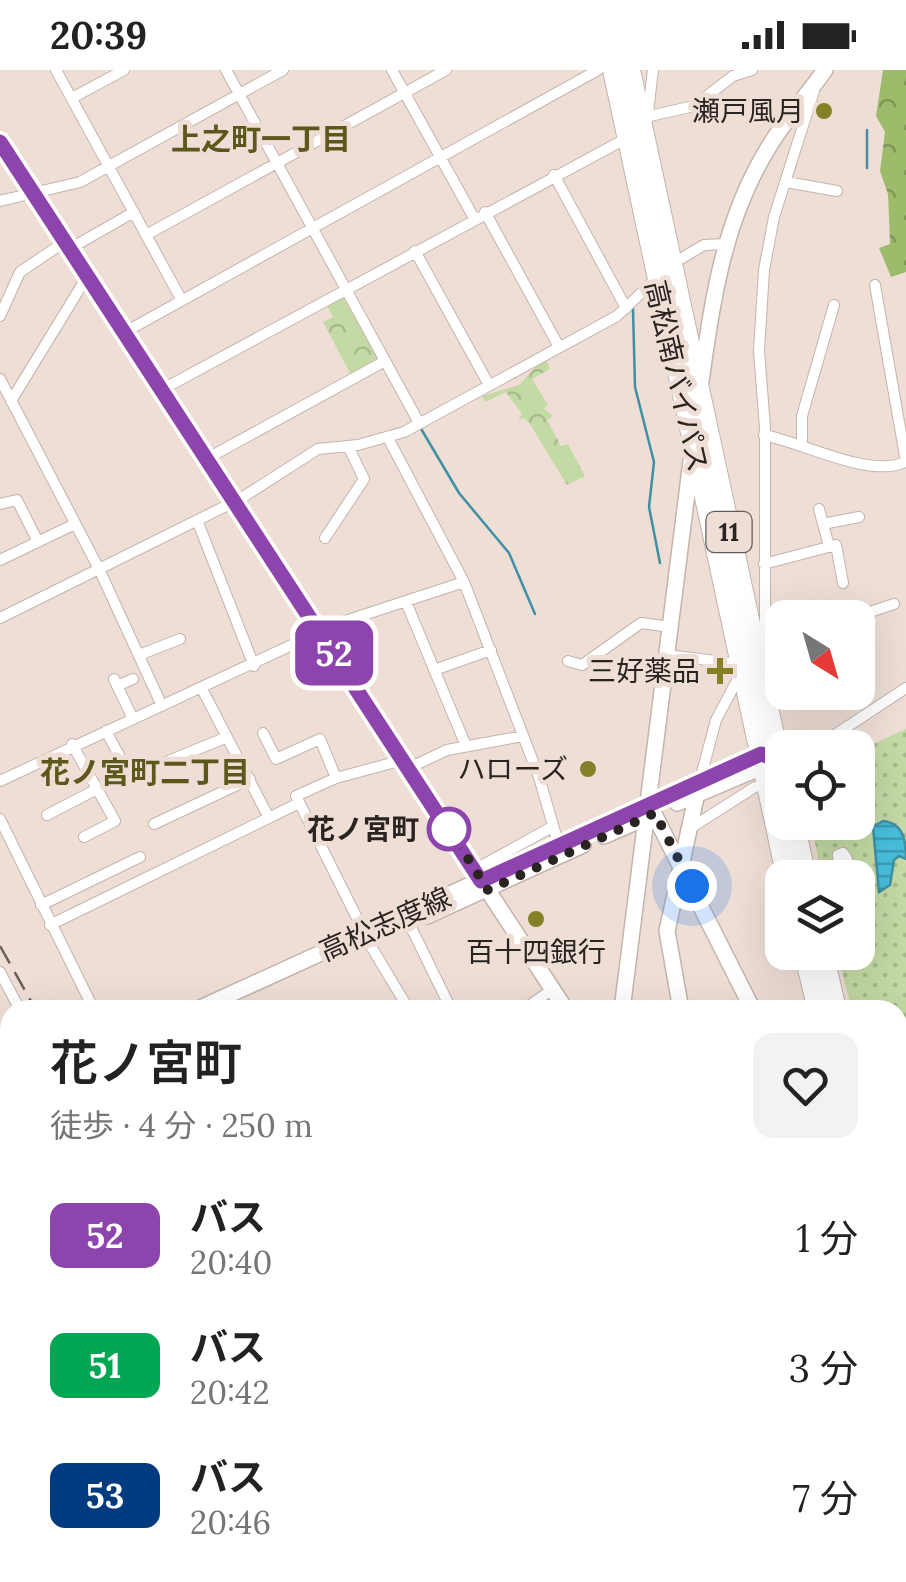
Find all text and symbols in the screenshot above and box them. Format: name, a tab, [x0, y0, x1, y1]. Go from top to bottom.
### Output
text: 20:39	[50, 11, 147, 59]
place label: 瀬戸風月	[692, 93, 804, 129]
marker: 瀬戸風月	[813, 100, 835, 122]
district label: 上之町一丁目	[171, 120, 351, 158]
street label: 高松南バイパス	[637, 277, 717, 475]
road number: 11	[706, 512, 752, 552]
north arrow	[765, 600, 875, 710]
map controls	[765, 600, 875, 970]
line badge: 52	[289, 620, 379, 686]
text: 52	[315, 631, 353, 676]
place label: 三好薬品	[588, 653, 700, 689]
marker: 三好薬品	[709, 660, 731, 682]
button: locate	[765, 730, 875, 840]
place label: ハローズ	[457, 751, 568, 787]
district label: 花ノ宮町二丁目	[40, 753, 250, 791]
marker: ハローズ	[577, 758, 599, 780]
marker: 花ノ宮町	[428, 808, 470, 850]
place label: 花ノ宮町	[307, 811, 419, 847]
button: layers	[765, 860, 875, 970]
your location	[667, 861, 717, 911]
street label: 高松志度線	[314, 879, 456, 969]
marker: 百十四銀行	[525, 908, 547, 930]
place label: 百十四銀行	[466, 934, 606, 970]
text: 花ノ宮町	[50, 1032, 242, 1093]
button: heart	[753, 1033, 858, 1138]
text: 徒歩 · 4 分 · 250 m	[50, 1105, 313, 1146]
text: バス	[190, 1193, 266, 1241]
text: 52	[86, 1213, 124, 1258]
text: 1 分	[796, 1214, 858, 1262]
text: 20:40	[190, 1242, 272, 1283]
text: バス	[190, 1323, 266, 1371]
text: 51	[88, 1343, 122, 1388]
text: 3 分	[789, 1344, 858, 1392]
text: 20:42	[190, 1372, 270, 1413]
text: バス	[190, 1453, 266, 1501]
text: 53	[86, 1473, 124, 1518]
text: 7 分	[792, 1474, 858, 1522]
text: 20:46	[190, 1502, 271, 1543]

